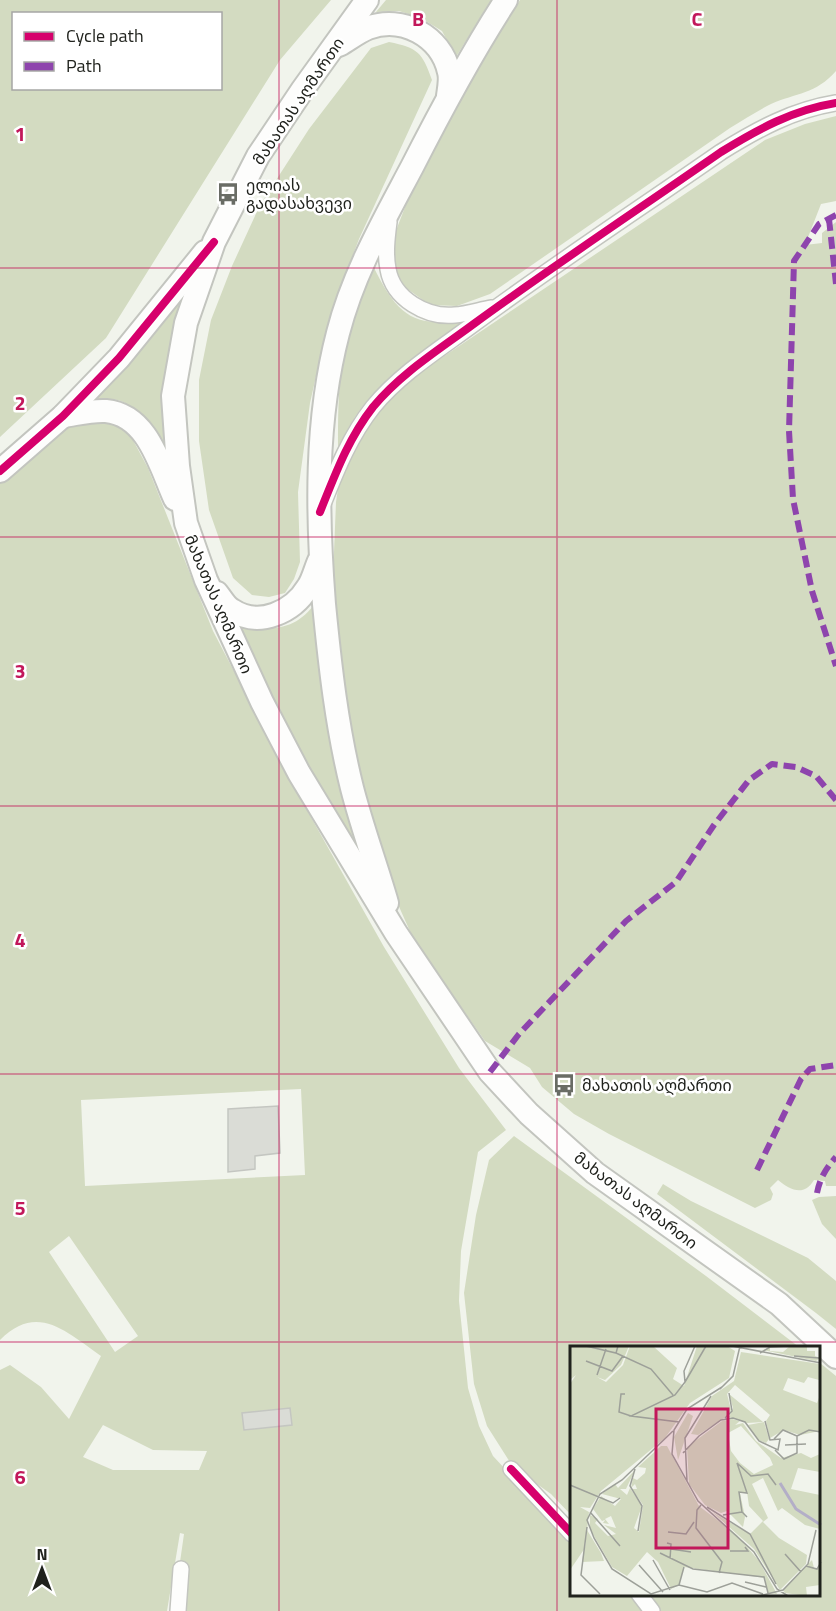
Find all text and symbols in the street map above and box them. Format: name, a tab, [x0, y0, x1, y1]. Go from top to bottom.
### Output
text: B	[412, 3, 424, 34]
text: C	[692, 3, 703, 34]
legend	[12, 12, 222, 90]
text: Cycle path	[66, 22, 144, 49]
street label: მახათას აღმართი	[246, 32, 350, 170]
text: Path	[66, 52, 102, 79]
text: 1	[14, 118, 26, 149]
place label: ელიას გადასახვევი	[246, 173, 352, 215]
bus stop icon: ელიას გადასახვევი	[215, 181, 241, 207]
text: 2	[14, 387, 26, 418]
street label: მახათას აღმართი	[179, 531, 259, 677]
text: 3	[14, 655, 26, 686]
text: 4	[14, 924, 26, 955]
bus stop icon: მახათის აღმართი	[551, 1072, 577, 1098]
place label: მახათის აღმართი	[582, 1073, 732, 1097]
street label: მახათას აღმართი	[569, 1146, 703, 1254]
text: 5	[14, 1192, 26, 1223]
inset map	[570, 1346, 821, 1596]
text: 6	[14, 1461, 26, 1492]
north arrow	[12, 1539, 72, 1599]
text: N	[36, 1542, 48, 1566]

